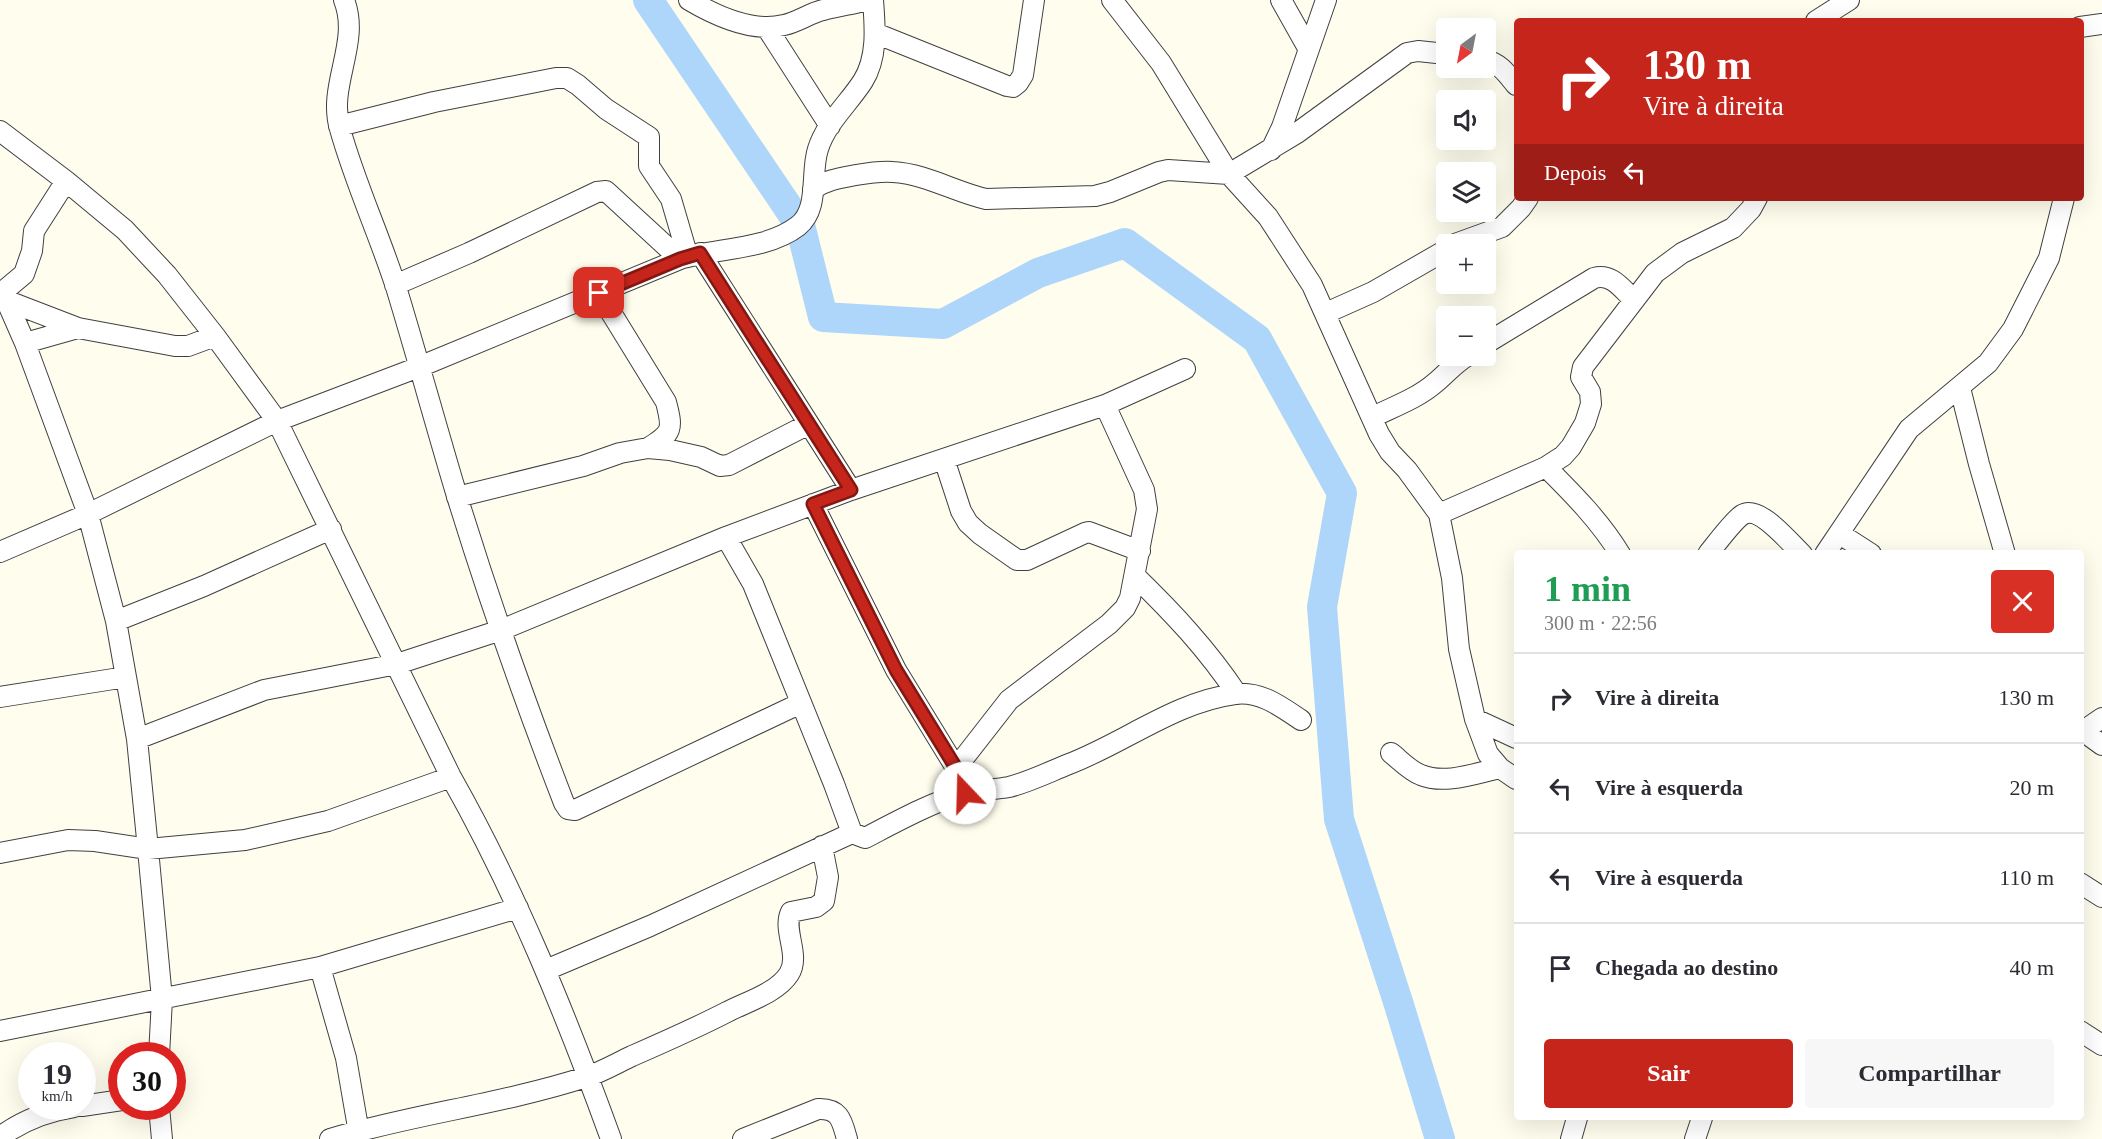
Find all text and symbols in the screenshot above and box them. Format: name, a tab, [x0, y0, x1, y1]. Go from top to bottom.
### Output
north arrow	[1436, 18, 1496, 78]
map controls	[1436, 18, 1496, 366]
icon: right	[1544, 42, 1622, 120]
text: 130 m	[1643, 42, 1752, 88]
button: sound	[1436, 90, 1496, 150]
text: Vire à direita	[1643, 91, 1784, 121]
icon: left	[1618, 156, 1651, 189]
text: Depois	[1544, 160, 1606, 185]
button: layers	[1436, 162, 1496, 222]
button: +	[1436, 234, 1496, 294]
pin	[573, 267, 624, 318]
icon: arrive	[582, 276, 615, 309]
button: −	[1436, 306, 1496, 366]
text: 1 min	[1544, 569, 1631, 609]
button: close	[1991, 570, 2054, 633]
text: 300 m · 22:56	[1544, 612, 1657, 634]
icon: right	[1544, 682, 1577, 715]
text: Vire à direita	[1595, 685, 1719, 710]
text: 130 m	[1998, 685, 2054, 710]
position arrow	[933, 761, 997, 825]
icon: left	[1544, 772, 1577, 805]
text: Vire à esquerda	[1595, 775, 1743, 800]
text: 20 m	[2009, 775, 2054, 800]
icon: left	[1544, 862, 1577, 895]
text: Vire à esquerda	[1595, 865, 1743, 890]
text: 110 m	[1999, 865, 2054, 890]
icon: arrive	[1544, 952, 1577, 985]
text: Chegada ao destino	[1595, 955, 1778, 980]
text: 40 m	[2009, 955, 2054, 980]
button: Sair	[1544, 1039, 1793, 1108]
button: Compartilhar	[1805, 1039, 2054, 1108]
speed limit sign: 30	[108, 1042, 186, 1120]
text: 19	[42, 1057, 72, 1090]
text: km/h	[42, 1088, 72, 1104]

